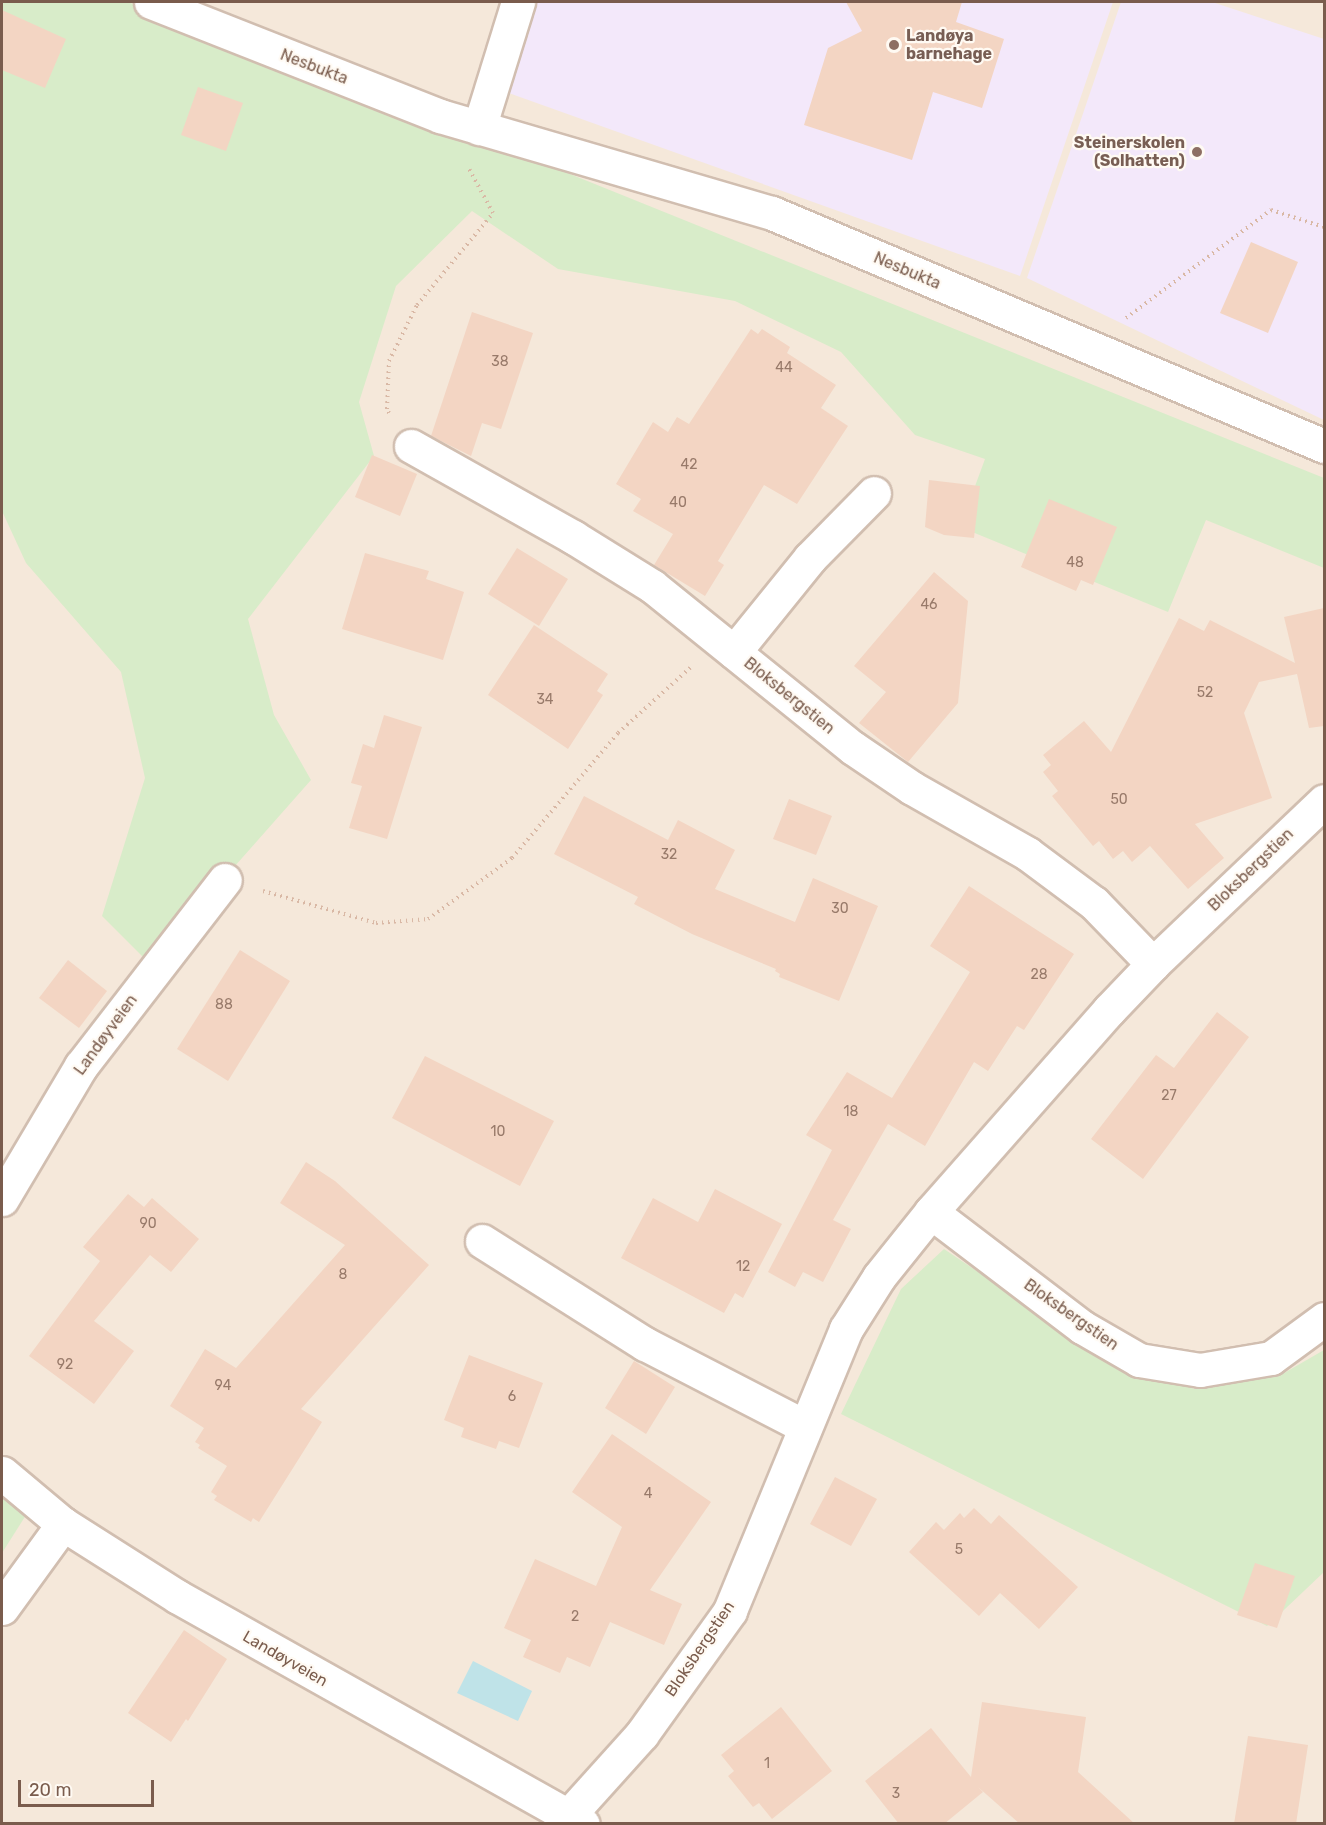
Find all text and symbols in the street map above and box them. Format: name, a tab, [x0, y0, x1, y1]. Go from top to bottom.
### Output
place label: Landøya barnehage	[906, 26, 992, 64]
marker: Landøya barnehage	[887, 38, 901, 52]
street label: Nesbukta	[278, 45, 350, 89]
place label: Steinerskolen (Solhatten)	[1074, 133, 1185, 171]
marker: Steinerskolen (Solhatten)	[1190, 145, 1204, 159]
street label: Nesbukta	[871, 248, 943, 294]
house number: 38	[491, 354, 509, 370]
house number: 44	[775, 360, 793, 376]
house number: 42	[681, 457, 697, 473]
house number: 40	[669, 495, 687, 511]
house number: 48	[1066, 555, 1084, 571]
house number: 46	[920, 597, 938, 613]
street label: Bloksbergstien	[740, 654, 838, 738]
house number: 52	[1197, 685, 1213, 701]
house number: 34	[536, 692, 554, 708]
house number: 50	[1110, 792, 1128, 808]
street label: Bloksbergstien	[1204, 825, 1298, 915]
house number: 32	[661, 847, 677, 863]
house number: 30	[831, 901, 849, 917]
house number: 28	[1030, 967, 1048, 983]
street label: Landøyveien	[70, 991, 142, 1079]
house number: 88	[215, 997, 233, 1013]
house number: 27	[1161, 1088, 1177, 1104]
house number: 18	[844, 1104, 858, 1120]
house number: 10	[491, 1124, 505, 1140]
house number: 90	[139, 1216, 157, 1232]
house number: 12	[736, 1259, 750, 1275]
house number: 8	[339, 1267, 347, 1283]
street label: Bloksbergstien	[1020, 1275, 1122, 1355]
house number: 92	[57, 1357, 73, 1373]
house number: 94	[215, 1378, 231, 1394]
house number: 6	[508, 1389, 516, 1405]
house number: 4	[644, 1486, 652, 1502]
house number: 5	[955, 1542, 963, 1558]
street label: Bloksbergstien	[661, 1598, 739, 1700]
house number: 2	[571, 1609, 579, 1625]
street label: Landøyveien	[239, 1627, 331, 1691]
house number: 1	[764, 1756, 770, 1772]
scale bar	[21, 1768, 158, 1806]
text: 20 m	[29, 1779, 71, 1801]
house number: 3	[892, 1786, 900, 1802]

